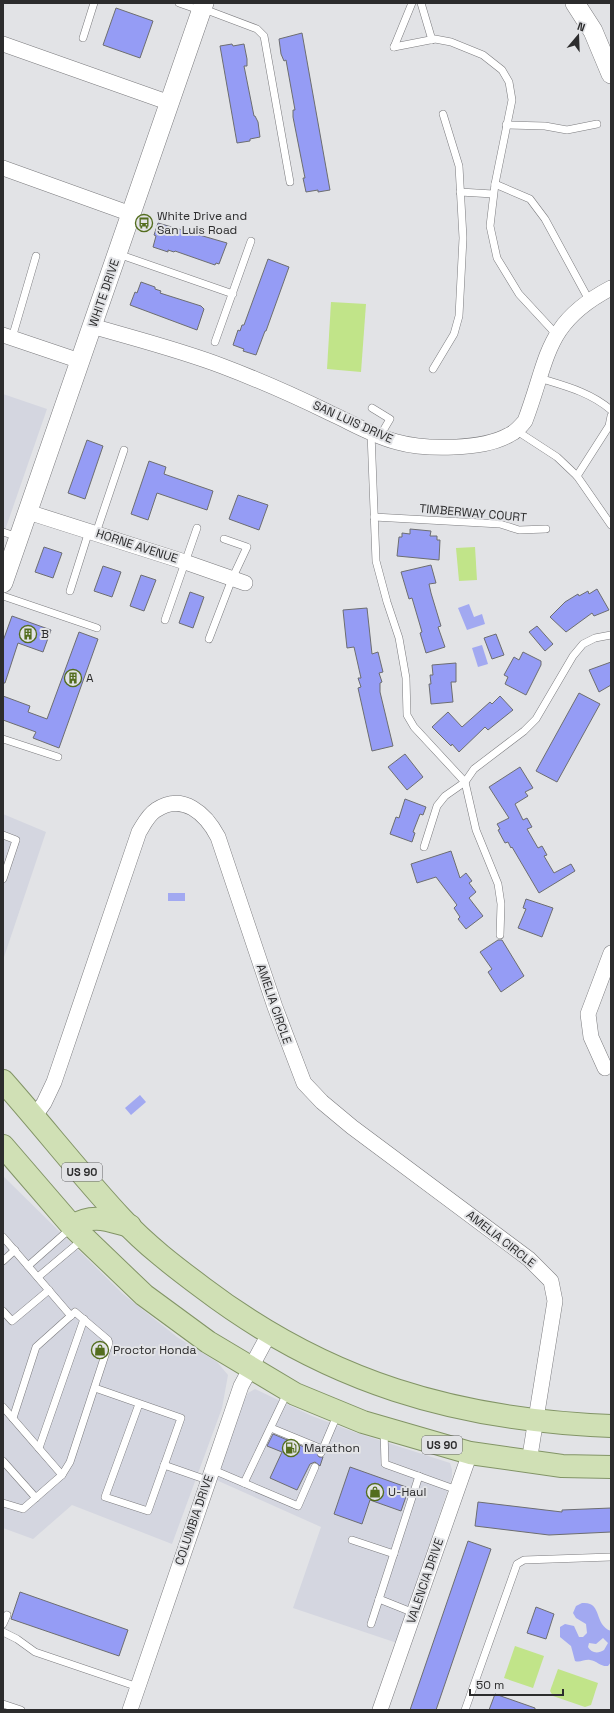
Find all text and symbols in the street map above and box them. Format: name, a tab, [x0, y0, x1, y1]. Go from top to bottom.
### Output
north arrow	[558, 16, 598, 56]
text: N	[575, 19, 587, 34]
place label: White Drive and San Luis Road	[157, 208, 247, 238]
bus stop icon: White Drive and San Luis Road	[134, 213, 154, 233]
street label: WHITE DRIVE	[85, 257, 123, 329]
street label: SAN LUIS DRIVE	[310, 397, 396, 447]
street label: TIMBERWAY COURT	[419, 500, 527, 526]
street label: HORNE AVENUE	[94, 525, 180, 567]
building icon: B	[18, 624, 38, 644]
place label: B	[41, 626, 49, 642]
building icon: A	[63, 668, 83, 688]
place label: A	[86, 670, 94, 686]
street label: AMELIA CIRCLE	[253, 962, 295, 1046]
road number: US 90	[62, 1163, 102, 1181]
street label: AMELIA CIRCLE	[463, 1207, 539, 1271]
shop icon: Proctor Honda	[90, 1340, 110, 1360]
place label: Proctor Honda	[113, 1342, 197, 1358]
road number: US 90	[422, 1436, 462, 1454]
fuel station icon: Marathon	[281, 1438, 301, 1458]
place label: Marathon	[304, 1440, 360, 1456]
street label: COLUMBIA DRIVE	[171, 1473, 217, 1567]
shop icon: U-Haul	[365, 1482, 385, 1502]
place label: U-Haul	[388, 1484, 426, 1500]
street label: VALENCIA DRIVE	[403, 1536, 447, 1626]
scale bar	[470, 1671, 563, 1697]
text: 50 m	[476, 1677, 504, 1693]

